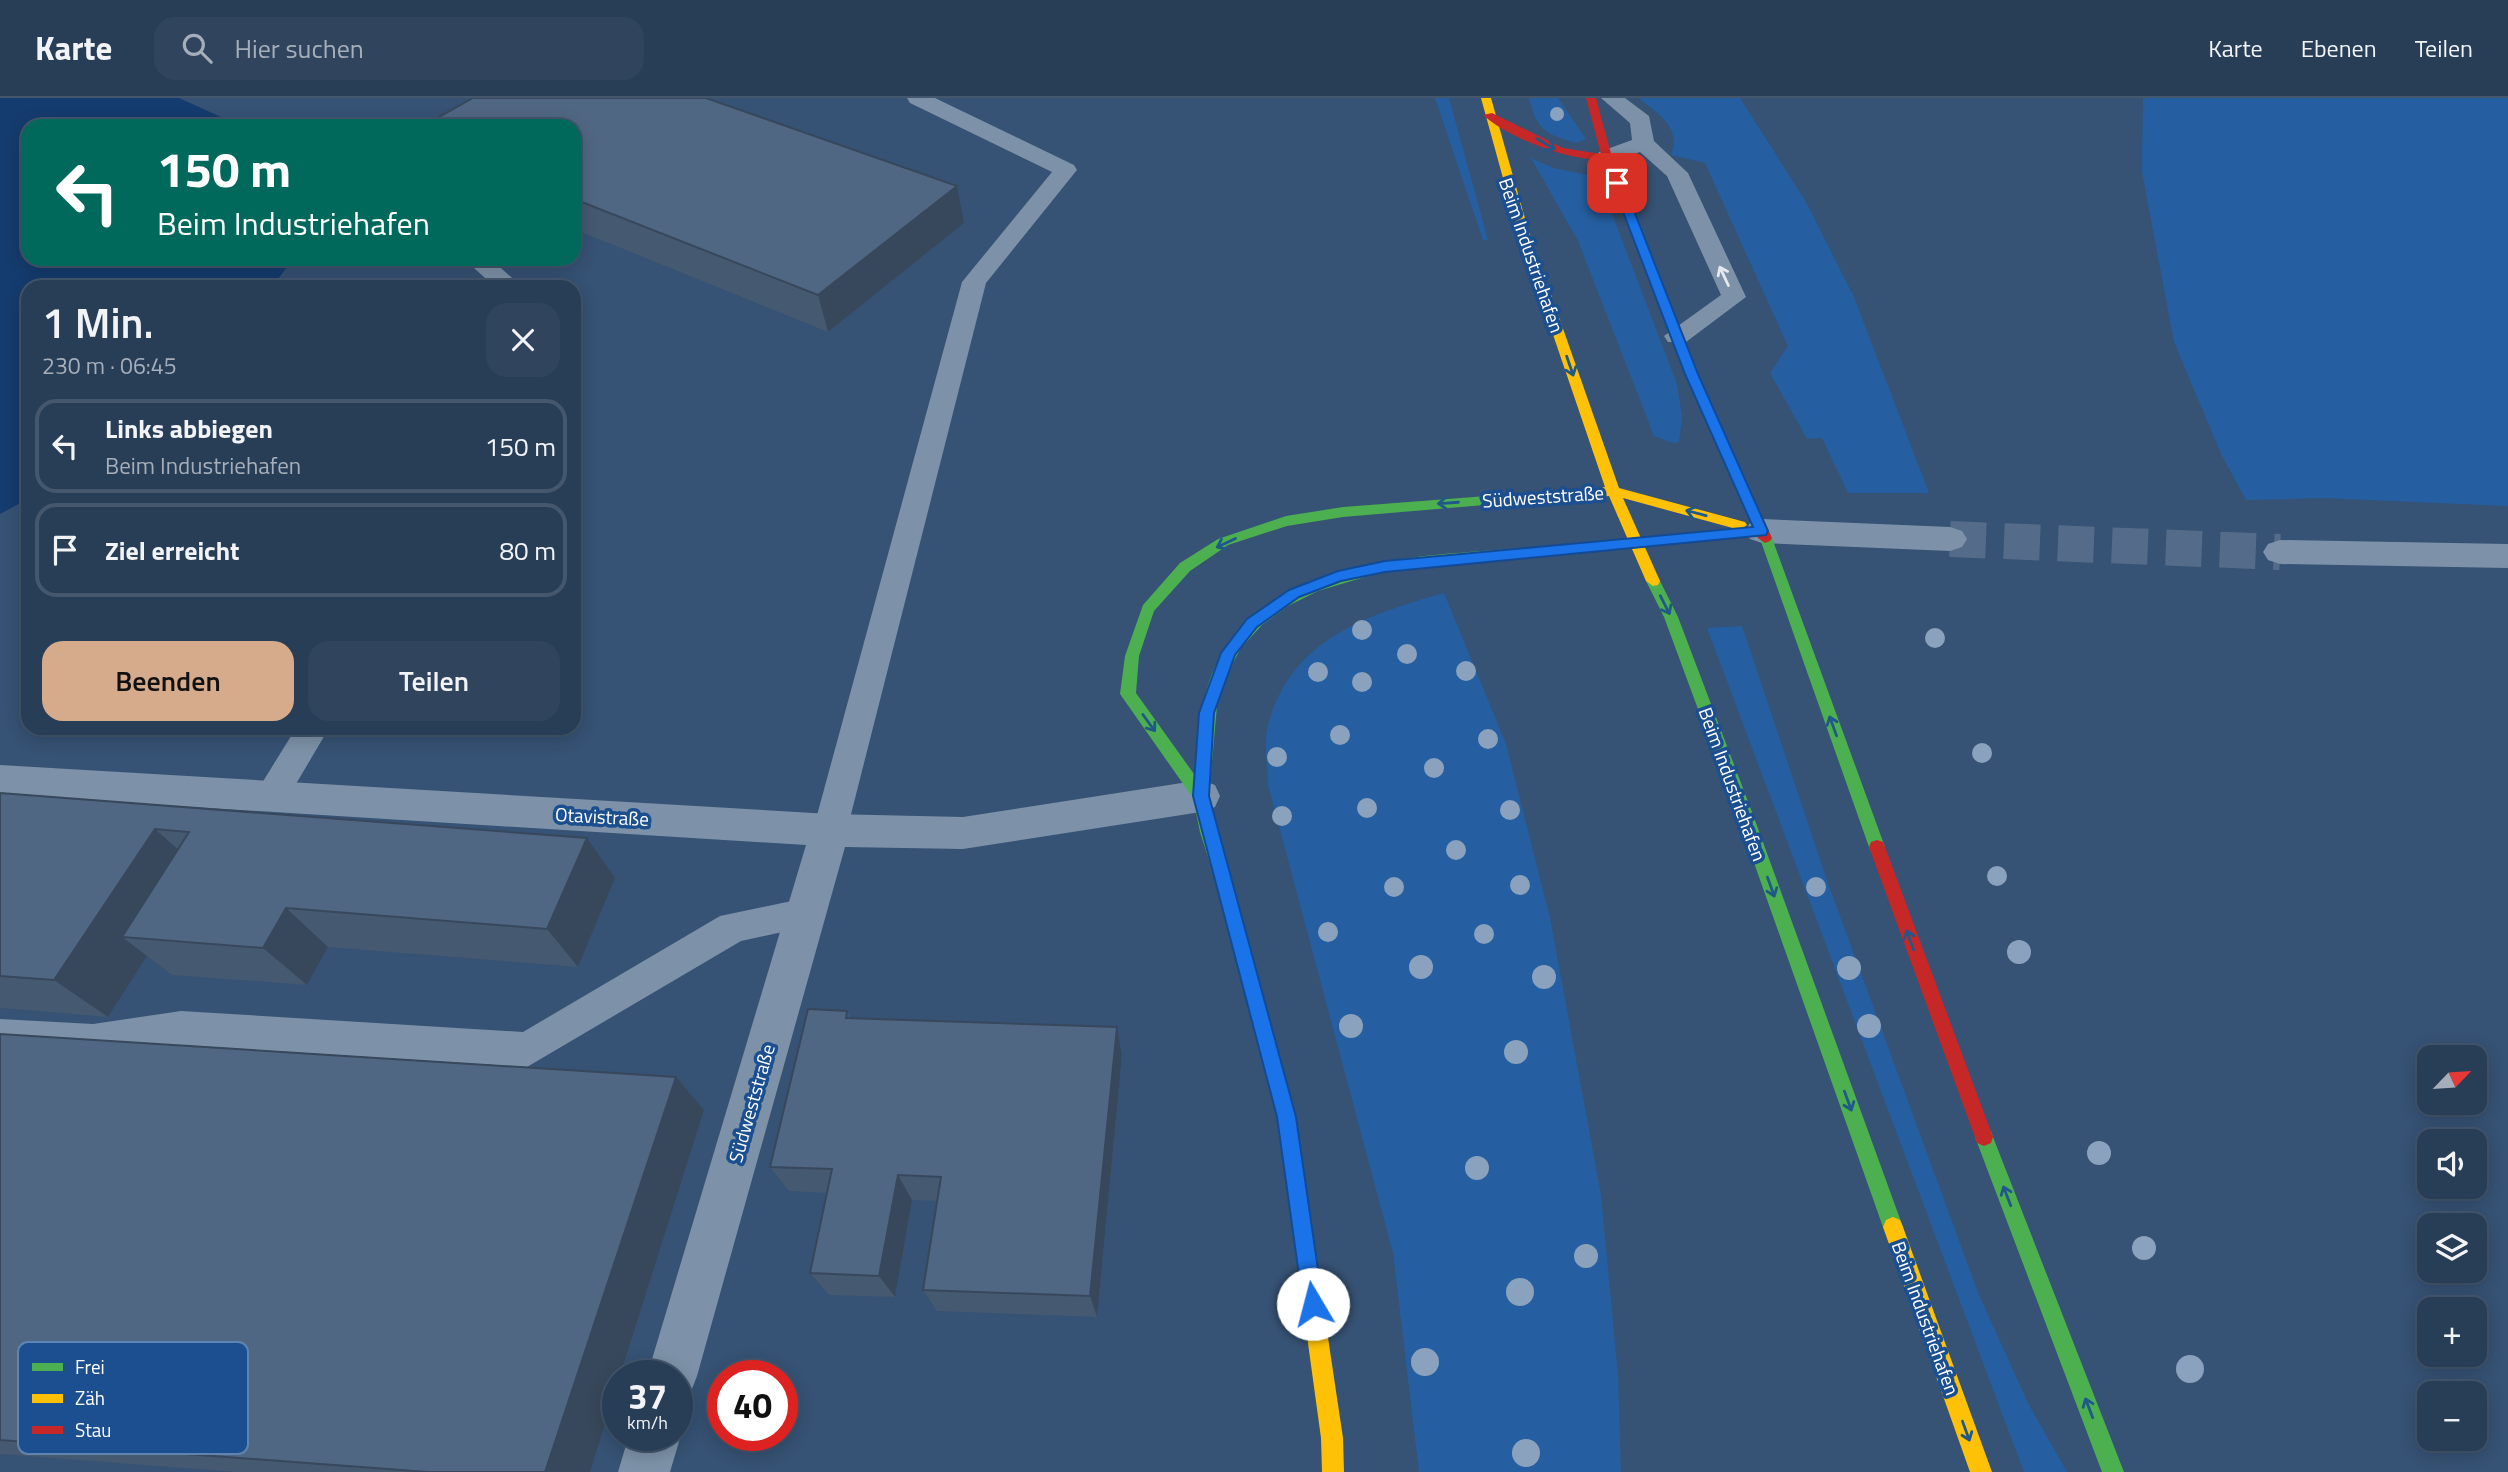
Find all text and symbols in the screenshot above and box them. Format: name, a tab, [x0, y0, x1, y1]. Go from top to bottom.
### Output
search box	[154, 17, 644, 80]
text: Karte	[35, 23, 112, 73]
icon: search	[178, 29, 216, 67]
text: Hier suchen	[234, 29, 364, 68]
text: Karte	[2208, 30, 2263, 66]
text: Ebenen	[2301, 30, 2377, 66]
text: Teilen	[2415, 30, 2473, 66]
text: 150 m	[157, 131, 291, 206]
one-way arrow	[1535, 137, 1555, 151]
icon: left	[42, 147, 133, 238]
pin	[1587, 153, 1647, 213]
icon: arrive	[1598, 164, 1636, 202]
street label: Beim Industriehafen	[1492, 174, 1572, 336]
text: Beim Industriehafen	[157, 199, 430, 247]
one-way arrow	[1717, 266, 1730, 287]
text: 1 Min.	[42, 290, 154, 354]
button: close	[486, 303, 560, 377]
text: 230 m · 06:45	[42, 348, 177, 383]
one-way arrow	[1565, 354, 1577, 376]
text: Links abbiegen	[105, 409, 273, 448]
icon: left	[46, 427, 84, 465]
text: 150 m	[485, 427, 556, 466]
text: Beim Industriehafen	[105, 448, 301, 483]
street label: Südweststraße	[1481, 477, 1605, 515]
one-way arrow	[1437, 497, 1460, 510]
one-way arrow	[1685, 506, 1708, 519]
icon: arrive	[46, 531, 84, 569]
text: Ziel erreicht	[105, 531, 240, 570]
text: 80 m	[499, 531, 556, 570]
one-way arrow	[1216, 536, 1237, 550]
one-way arrow	[1659, 594, 1673, 615]
button: Beenden	[42, 641, 294, 721]
button: Teilen	[308, 641, 560, 721]
street label: Beim Industriehafen	[1692, 703, 1774, 865]
one-way arrow	[1142, 713, 1156, 732]
one-way arrow	[1826, 716, 1838, 738]
street label: Otavistraße	[554, 799, 650, 833]
one-way arrow	[1766, 876, 1778, 898]
one-way arrow	[1903, 930, 1915, 952]
street label: Südweststraße	[720, 1040, 782, 1166]
north arrow	[2417, 1045, 2487, 1115]
map controls	[2417, 1045, 2487, 1451]
one-way arrow	[1843, 1090, 1855, 1112]
button: sound	[2417, 1129, 2487, 1199]
one-way arrow	[1999, 1186, 2012, 1208]
button: layers	[2417, 1213, 2487, 1283]
street label: Beim Industriehafen	[1885, 1237, 1967, 1399]
position arrow	[1276, 1267, 1350, 1341]
button: +	[2417, 1297, 2487, 1367]
legend	[18, 1342, 248, 1454]
text: Frei	[75, 1352, 105, 1381]
speed limit sign: 40	[707, 1360, 798, 1451]
text: 37	[628, 1369, 667, 1423]
button: −	[2417, 1381, 2487, 1451]
text: Zäh	[75, 1383, 105, 1412]
one-way arrow	[2081, 1398, 2094, 1420]
text: km/h	[627, 1409, 668, 1436]
text: Stau	[75, 1415, 111, 1444]
one-way arrow	[1961, 1419, 1973, 1441]

